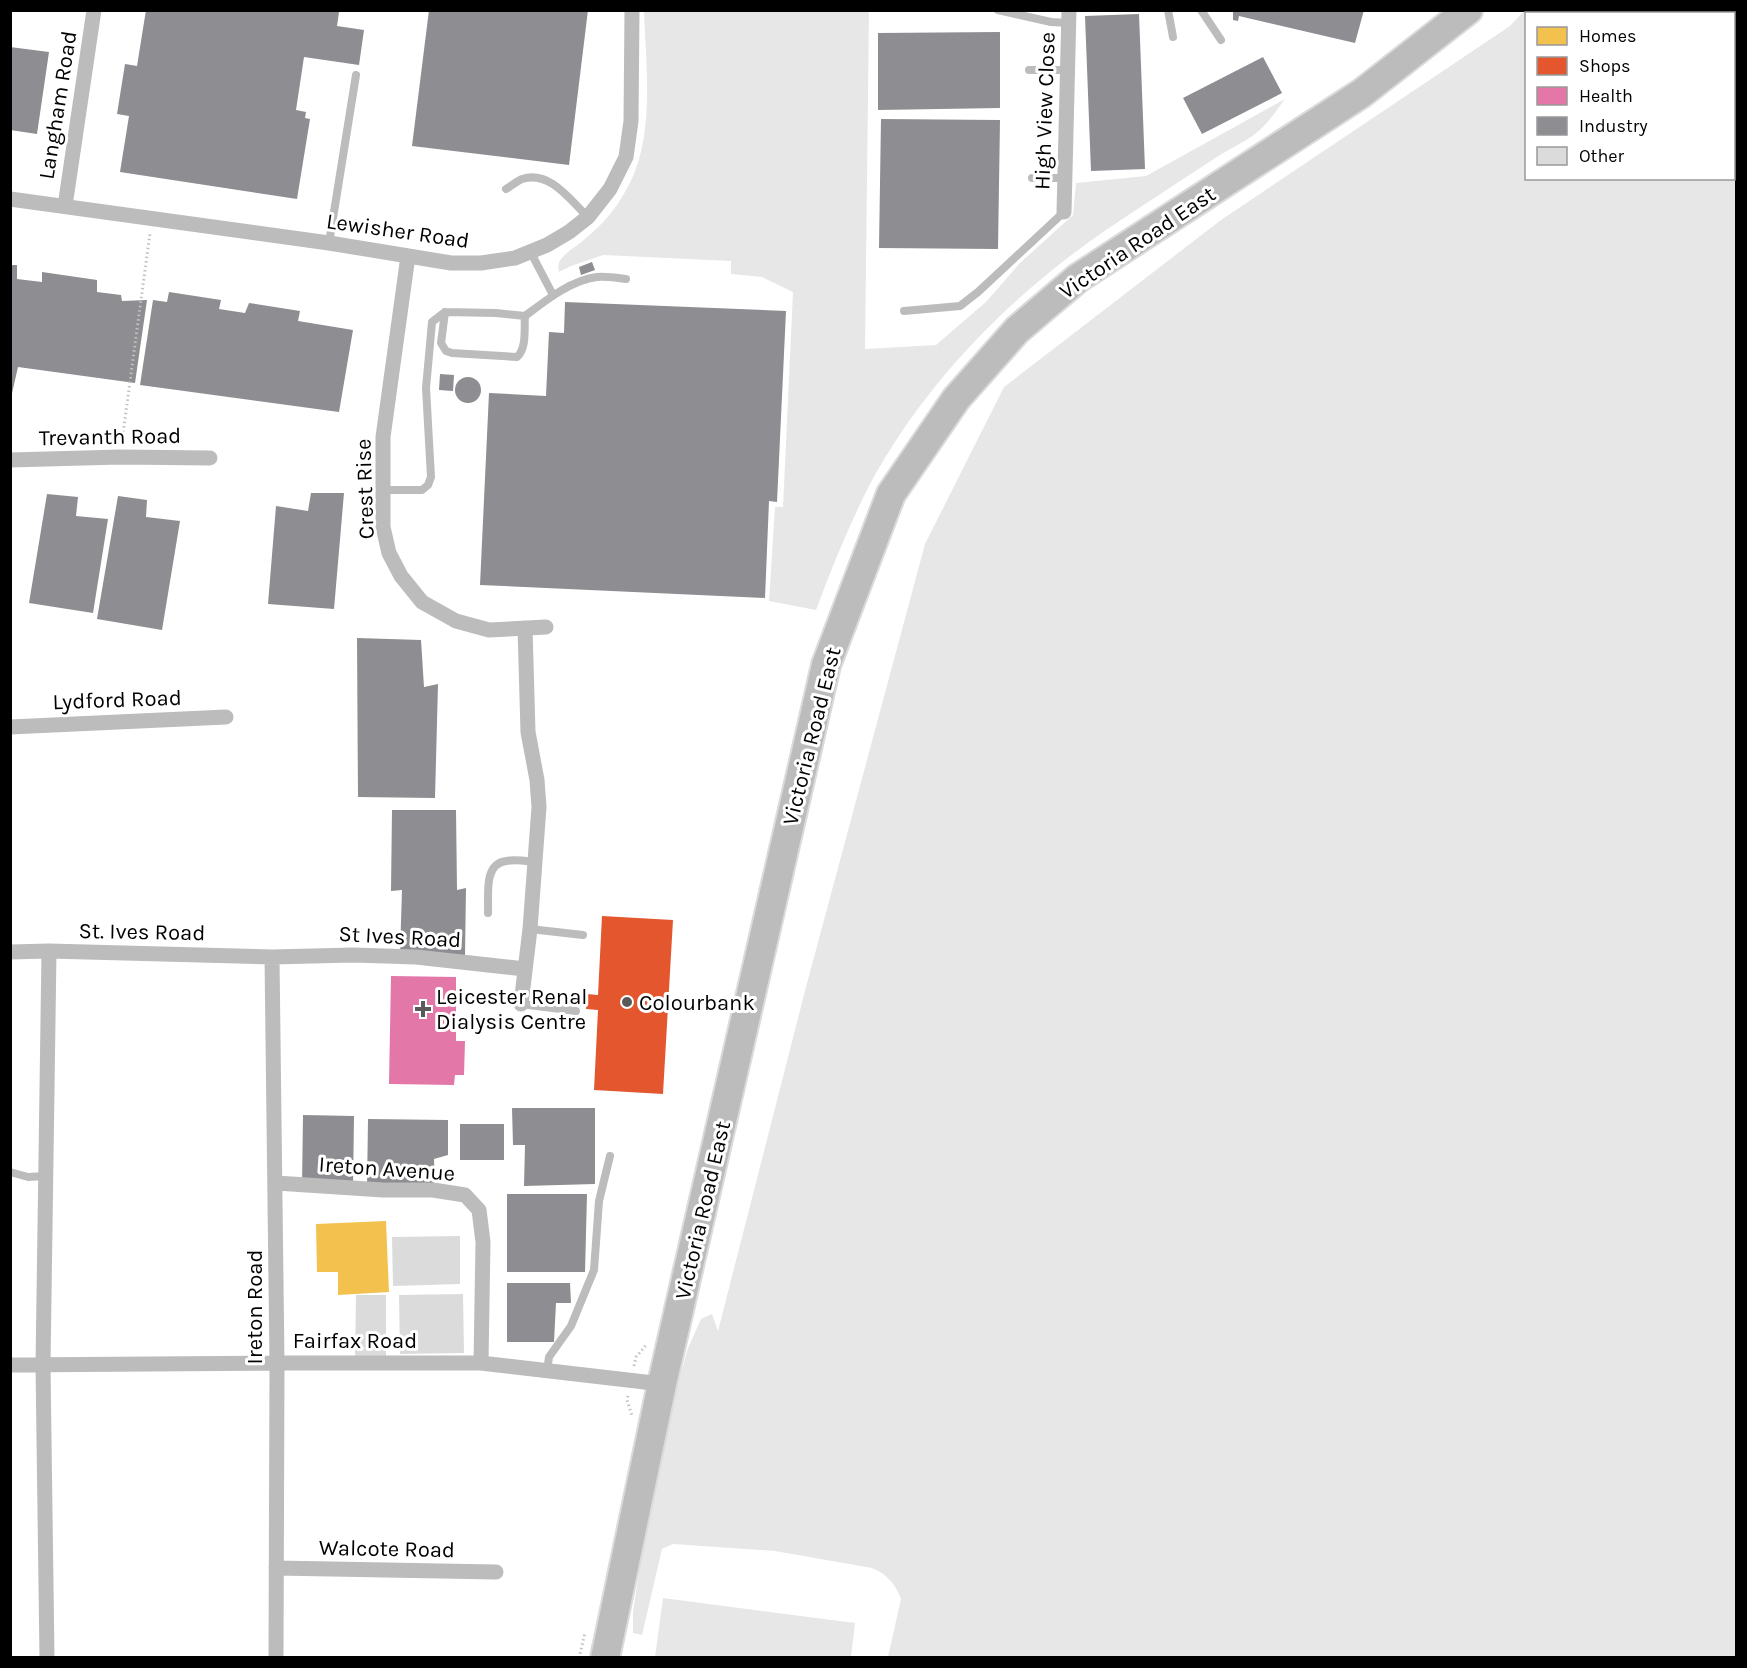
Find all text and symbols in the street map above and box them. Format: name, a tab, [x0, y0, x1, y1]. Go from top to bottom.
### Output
legend	[1525, 12, 1735, 180]
text: Homes	[1579, 25, 1636, 47]
street label: Langham Road	[33, 29, 83, 181]
street label: High View Close	[1029, 32, 1061, 190]
text: Shops	[1579, 55, 1631, 77]
text: Health	[1579, 85, 1633, 107]
text: Industry	[1579, 115, 1648, 137]
text: Other	[1579, 145, 1624, 167]
street label: Victoria Road East	[1055, 181, 1221, 305]
street label: Lewisher Road	[325, 208, 471, 254]
street label: Trevanth Road	[39, 423, 181, 451]
street label: Crest Rise	[350, 438, 380, 540]
street label: Victoria Road East	[777, 645, 847, 828]
street label: Lydford Road	[52, 685, 182, 715]
street label: St. Ives Road	[78, 918, 206, 946]
street label: St Ives Road	[338, 921, 462, 953]
place label: Leicester Renal Dialysis Centre	[436, 984, 587, 1035]
place label: Colourbank	[639, 990, 755, 1016]
marker: Colourbank	[620, 995, 634, 1009]
marker: Leicester Renal Dialysis Centre	[414, 1000, 432, 1018]
street label: Victoria Road East	[670, 1118, 736, 1302]
street label: Ireton Avenue	[318, 1151, 456, 1187]
street label: Ireton Road	[242, 1250, 268, 1364]
street label: Fairfax Road	[293, 1328, 417, 1354]
street label: Walcote Road	[319, 1535, 455, 1563]

